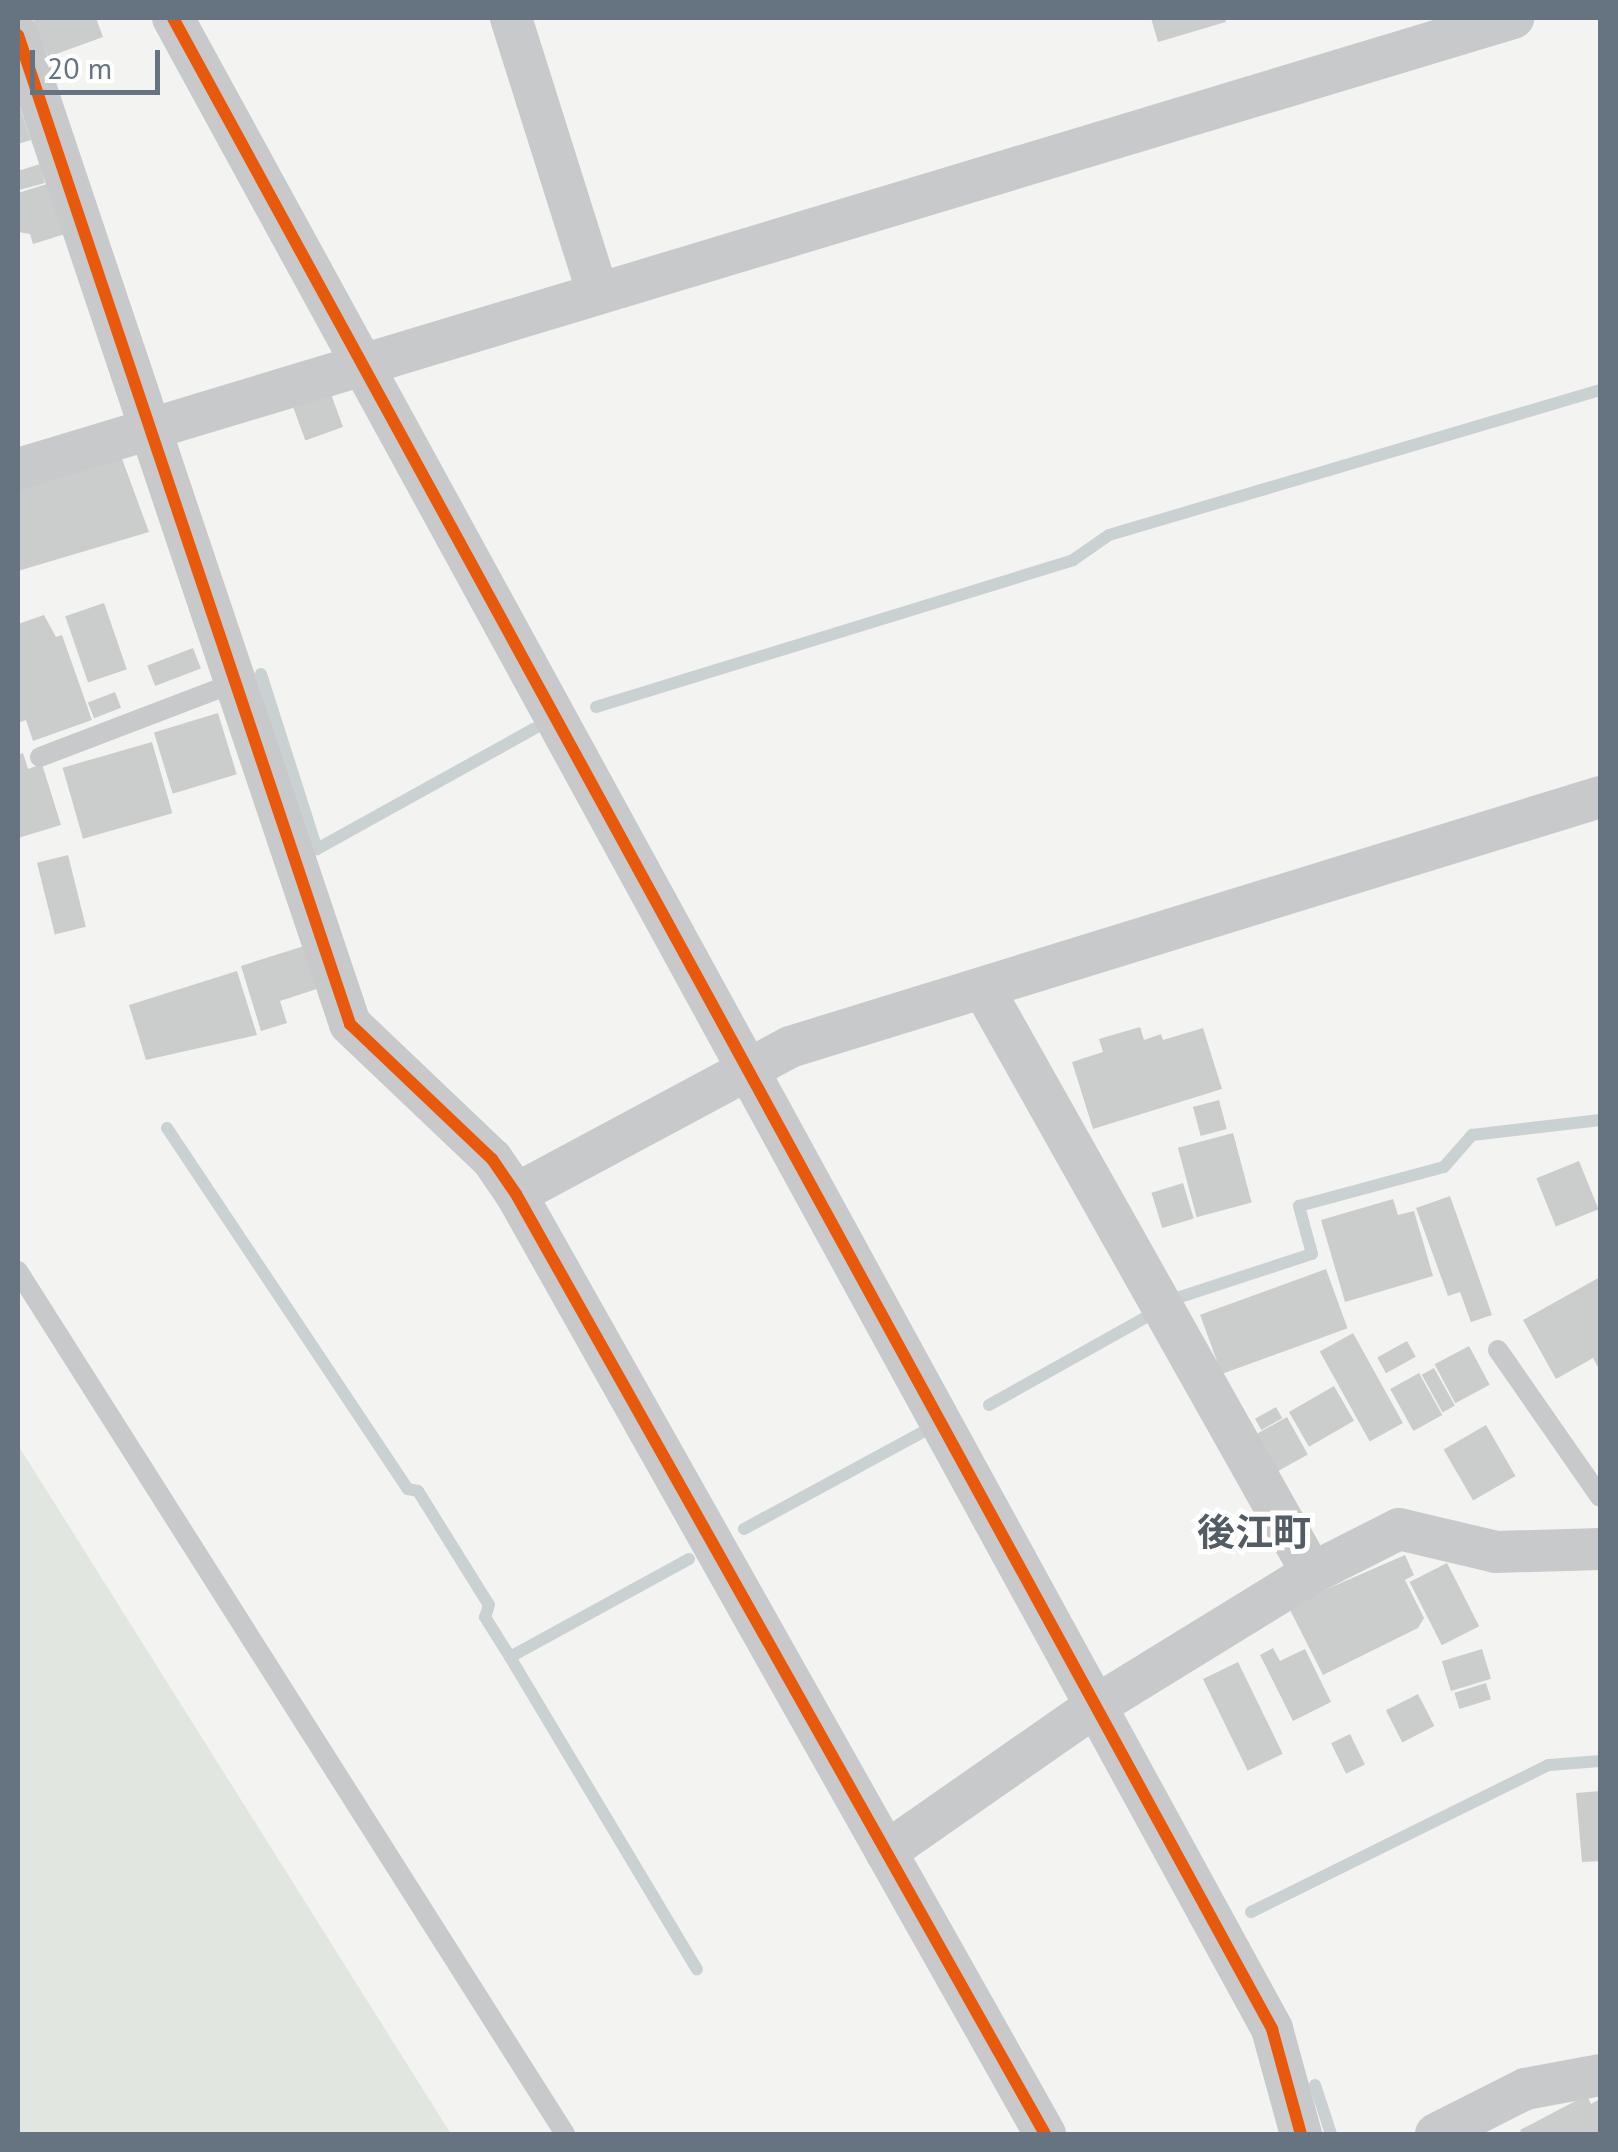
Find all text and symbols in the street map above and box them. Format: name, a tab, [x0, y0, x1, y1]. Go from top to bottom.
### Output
scale bar	[35, 30, 165, 92]
text: 20 m	[47, 48, 112, 87]
district label: 後江町	[1197, 1509, 1311, 1555]

